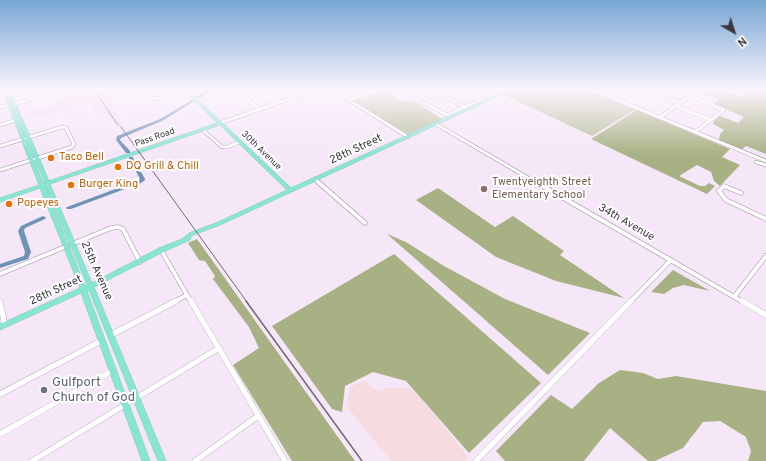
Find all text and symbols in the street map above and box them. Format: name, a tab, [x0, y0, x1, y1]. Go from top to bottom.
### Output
north arrow	[714, 12, 754, 52]
text: N	[734, 33, 749, 49]
street label: Pass Road	[134, 126, 176, 150]
street label: 30th Avenue	[239, 129, 283, 173]
street label: 28th Street	[328, 132, 384, 168]
place label: Taco Bell	[59, 151, 104, 165]
marker: Taco Bell	[46, 153, 56, 163]
place label: DQ Grill & Chill	[126, 160, 199, 174]
marker: DQ Grill & Chill	[113, 162, 123, 172]
place label: Twentyeighth Street Elementary School	[492, 176, 591, 202]
place label: Burger King	[79, 178, 138, 192]
marker: Burger King	[66, 180, 76, 190]
marker: Twentyeighth Street Elementary School	[479, 184, 489, 194]
place label: Popeyes	[17, 197, 59, 211]
marker: Popeyes	[4, 199, 14, 209]
street label: 34th Avenue	[595, 202, 657, 244]
street label: 25th Avenue	[77, 240, 115, 302]
street label: 28th Street	[28, 273, 84, 309]
place label: Gulfport Church of God	[52, 375, 135, 406]
marker: Gulfport Church of God	[39, 385, 49, 395]

